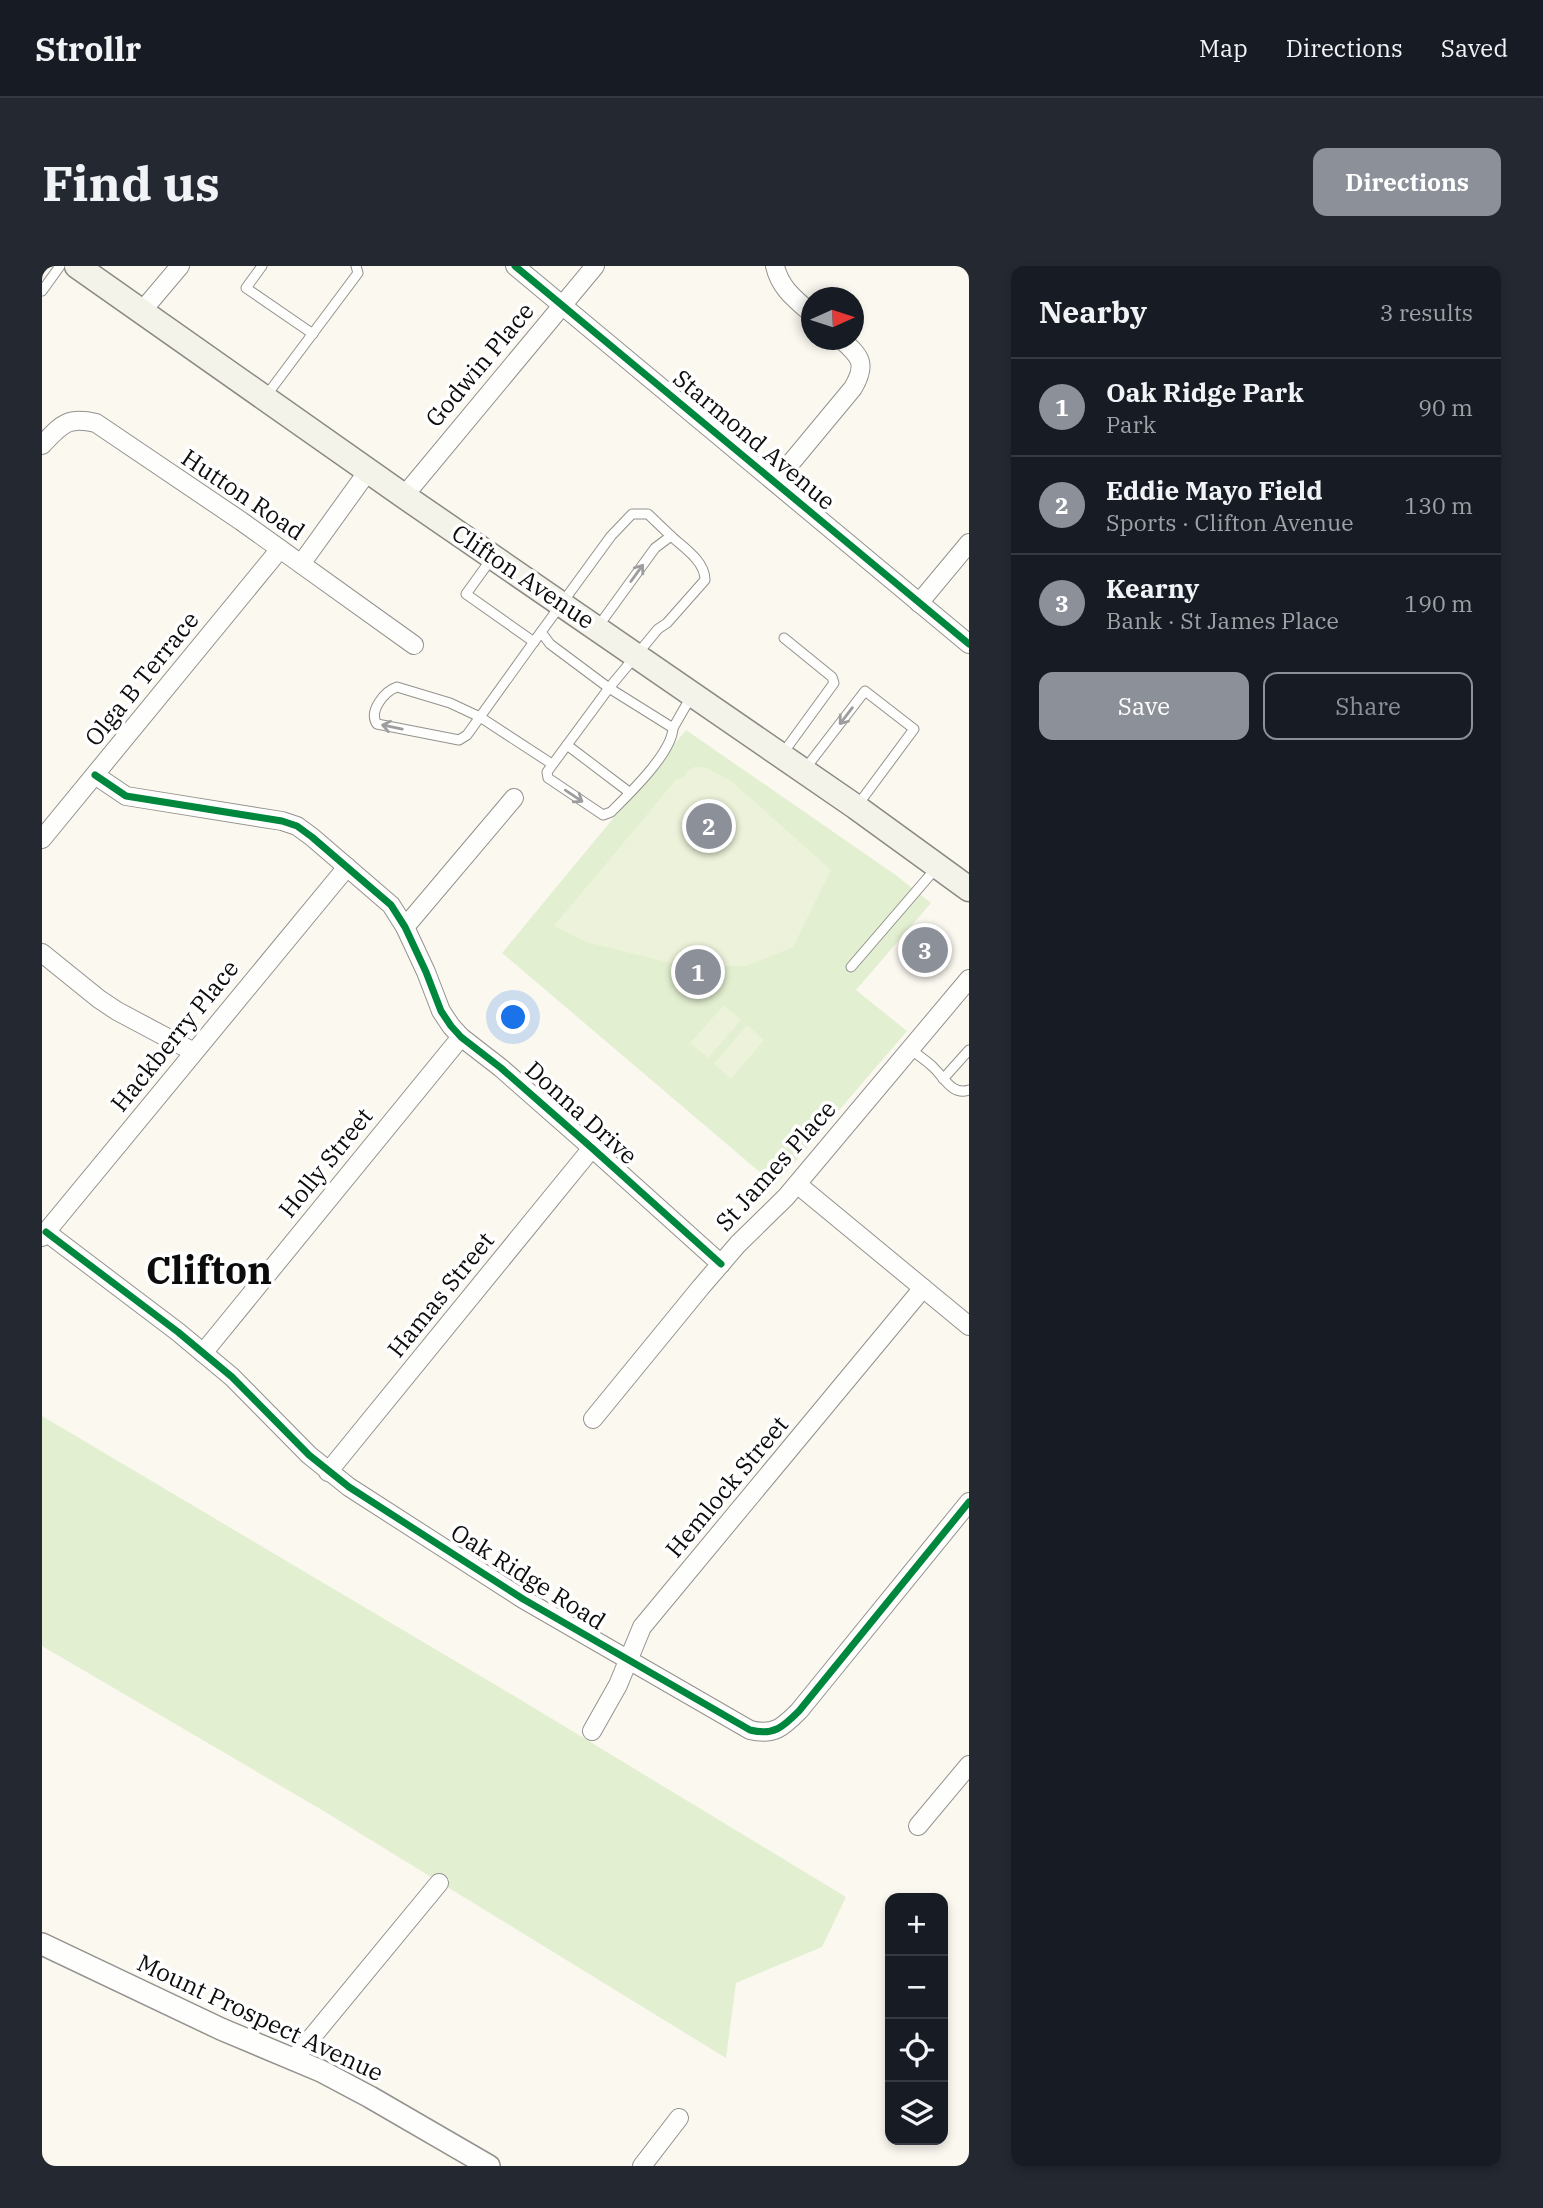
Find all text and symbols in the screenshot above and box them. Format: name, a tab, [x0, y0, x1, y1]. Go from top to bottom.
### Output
text: Strollr	[35, 27, 141, 70]
text: Map	[1199, 32, 1248, 64]
text: Directions	[1286, 32, 1403, 64]
text: Saved	[1441, 32, 1508, 64]
button: Directions	[1313, 148, 1501, 216]
text: Find us	[42, 151, 220, 214]
north arrow	[801, 287, 864, 350]
text: Nearby	[1039, 292, 1147, 331]
street label: Godwin Place	[418, 295, 541, 433]
text: 3 results	[1380, 297, 1473, 327]
street label: Starmond Avenue	[667, 362, 843, 517]
text: Oak Ridge Park	[1106, 375, 1304, 409]
text: 1	[1055, 392, 1069, 422]
text: 90 m	[1418, 392, 1473, 422]
text: Park	[1106, 409, 1156, 439]
street label: Hutton Road	[176, 441, 311, 547]
text: Eddie Mayo Field	[1106, 473, 1323, 507]
text: 2	[1055, 490, 1069, 520]
text: 130 m	[1404, 490, 1473, 520]
text: Sports · Clifton Avenue	[1106, 507, 1354, 537]
street label: Clifton Avenue	[446, 517, 601, 636]
one-way arrow	[629, 564, 644, 583]
text: Kearny	[1106, 571, 1199, 605]
text: 3	[1055, 588, 1069, 618]
text: 190 m	[1404, 588, 1473, 618]
street label: Olga B Terrace	[77, 604, 205, 752]
text: Bank · St James Place	[1106, 605, 1339, 635]
button: Save	[1039, 672, 1249, 740]
button: Share	[1263, 672, 1473, 740]
one-way arrow	[838, 706, 853, 725]
one-way arrow	[381, 719, 404, 733]
one-way arrow	[563, 789, 583, 803]
pin: 2	[686, 800, 732, 852]
pin: 3	[902, 924, 948, 976]
pin: 1	[675, 946, 721, 998]
street label: Hackberry Place	[103, 953, 245, 1118]
your location	[496, 1000, 530, 1034]
street label: Donna Drive	[519, 1053, 645, 1171]
street label: St James Place	[708, 1093, 842, 1238]
street label: Holly Street	[271, 1101, 379, 1224]
street label: Hamas Street	[380, 1225, 501, 1364]
district label: Clifton	[146, 1245, 272, 1294]
street label: Hemlock Street	[658, 1409, 795, 1564]
street label: Oak Ridge Road	[445, 1516, 612, 1637]
map controls	[885, 1893, 948, 2145]
button: +	[885, 1893, 948, 1956]
street label: Mount Prospect Avenue	[132, 1946, 389, 2088]
button: −	[885, 1956, 948, 2019]
button: locate	[885, 2019, 948, 2082]
button: layers	[885, 2082, 948, 2145]

